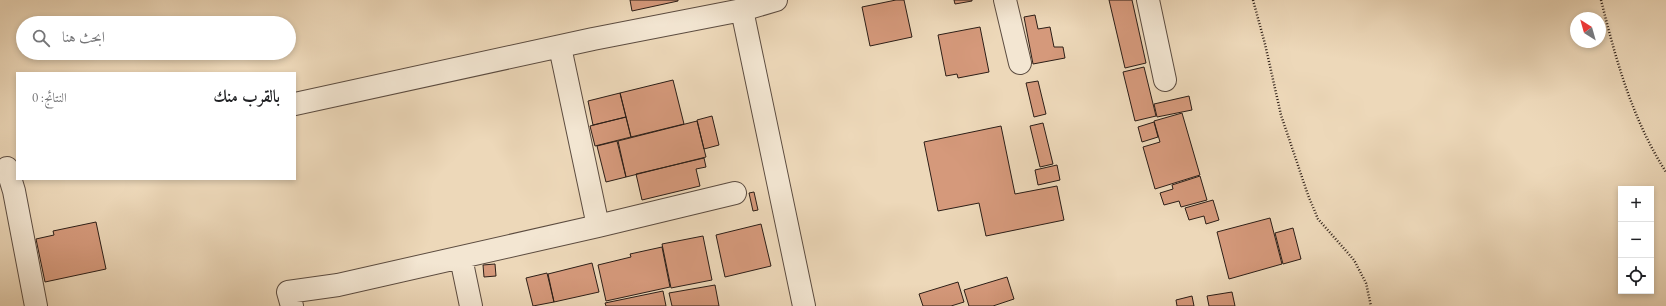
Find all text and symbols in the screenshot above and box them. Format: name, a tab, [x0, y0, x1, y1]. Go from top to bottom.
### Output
north arrow	[1570, 12, 1606, 48]
search box	[16, 16, 296, 60]
icon: search	[30, 27, 52, 49]
text: ابحث هنا	[62, 27, 105, 46]
text: بالقرب منك	[213, 85, 280, 107]
text: النتائج: 0	[32, 89, 67, 106]
map controls	[1618, 186, 1654, 294]
button: +	[1618, 186, 1654, 222]
button: −	[1618, 222, 1654, 258]
button: locate	[1618, 258, 1654, 294]

